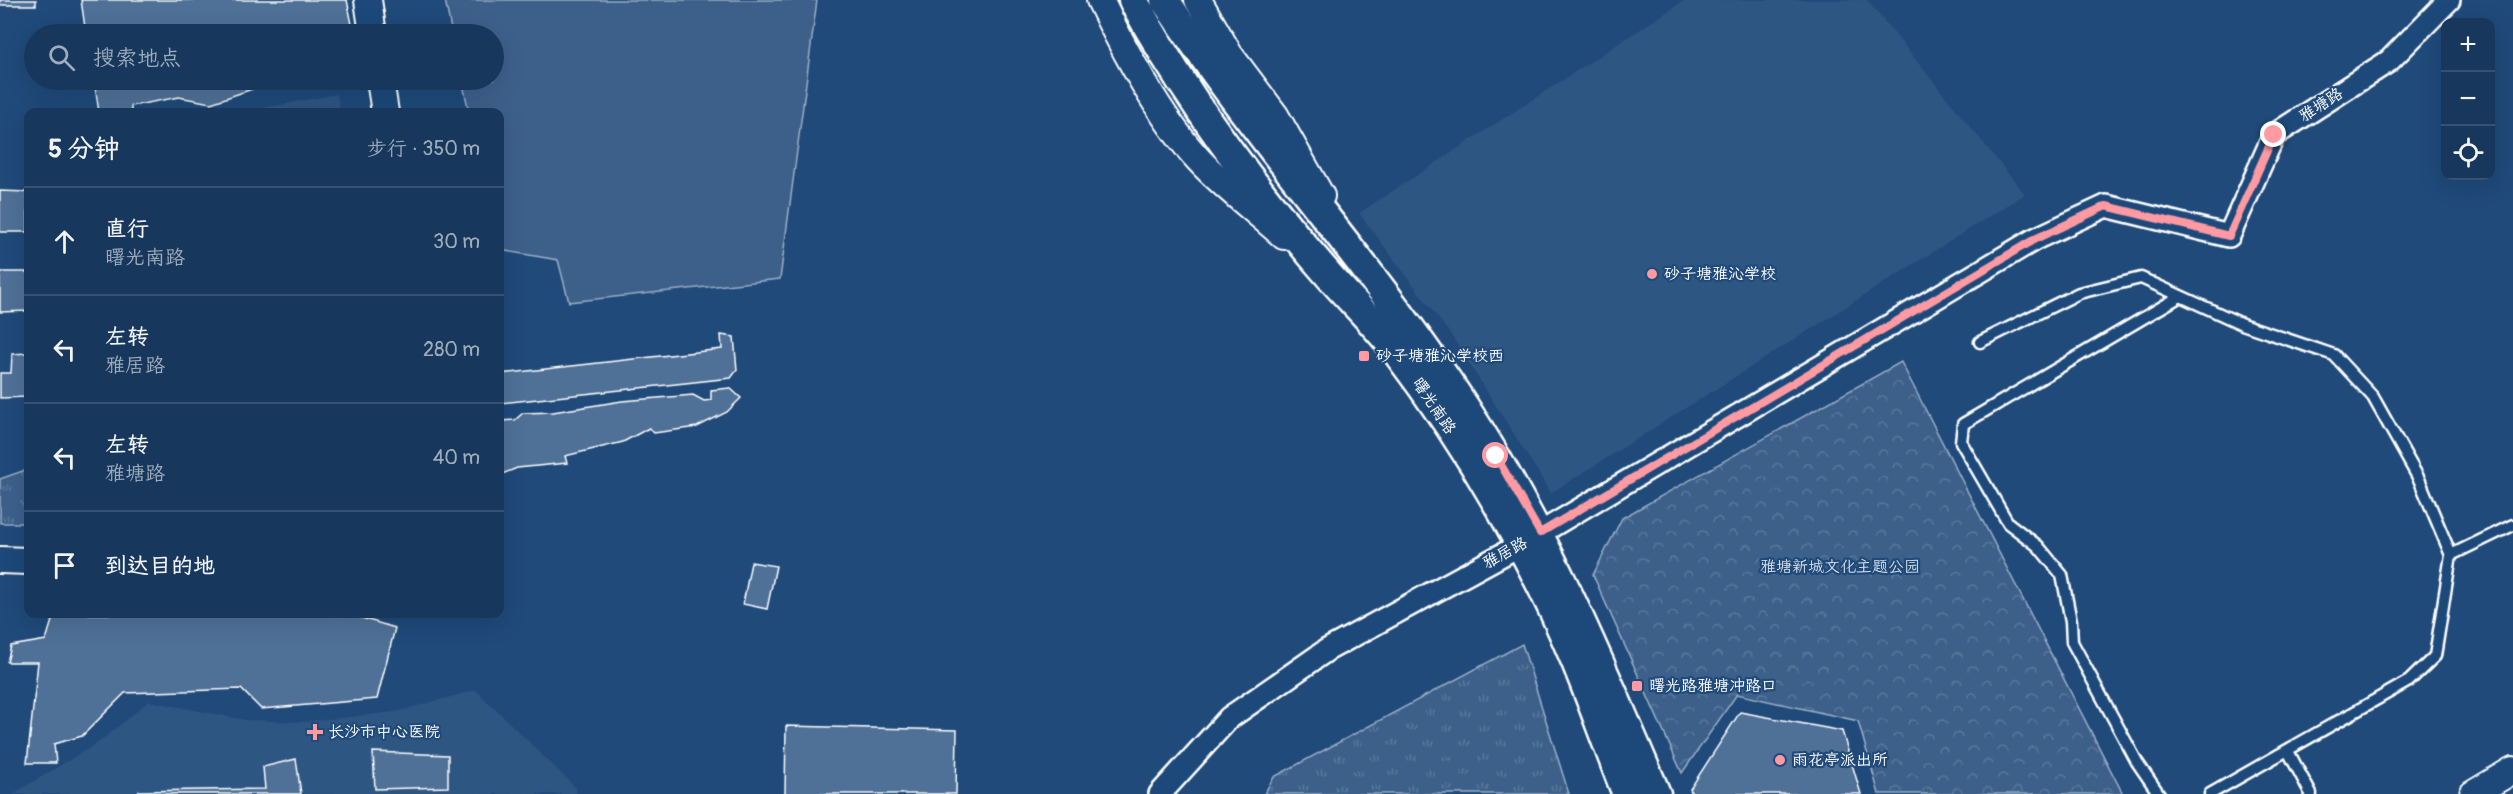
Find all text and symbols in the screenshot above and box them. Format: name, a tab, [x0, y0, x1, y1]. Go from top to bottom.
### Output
map controls	[2441, 18, 2495, 180]
button: +	[2441, 18, 2495, 72]
search box	[24, 24, 504, 90]
icon: search	[45, 41, 78, 74]
text: 搜索地点	[93, 44, 181, 72]
button: −	[2441, 72, 2495, 126]
street label: 雅塘路	[2295, 84, 2347, 126]
route end	[2260, 121, 2286, 147]
button: locate	[2441, 126, 2495, 180]
text: 5 分钟	[48, 133, 120, 165]
text: 步行 · 350 m	[367, 136, 480, 161]
text: 直行	[105, 215, 149, 243]
icon: ahead	[48, 225, 81, 258]
text: 30 m	[433, 229, 480, 254]
text: 曙光南路	[105, 245, 185, 270]
place label: 砂子塘雅沁学校	[1664, 264, 1776, 284]
marker: 砂子塘雅沁学校	[1645, 267, 1659, 281]
text: 左转	[105, 323, 149, 351]
icon: left	[48, 333, 81, 366]
text: 280 m	[423, 337, 480, 362]
place label: 砂子塘雅沁学校西	[1376, 346, 1504, 366]
marker: 砂子塘雅沁学校西	[1357, 349, 1371, 363]
text: 雅居路	[105, 353, 165, 378]
street label: 曙光南路	[1408, 374, 1460, 438]
text: 左转	[105, 431, 149, 459]
icon: left	[48, 441, 81, 474]
route start	[1482, 442, 1508, 468]
text: 40 m	[433, 445, 480, 470]
text: 雅塘路	[105, 461, 165, 486]
street label: 雅居路	[1479, 533, 1531, 573]
icon: arrive	[48, 549, 81, 582]
text: 到达目的地	[105, 552, 215, 580]
park label: 雅塘新城文化主题公园	[1760, 557, 1920, 577]
place label: 曙光路雅塘冲路口	[1649, 676, 1777, 696]
marker: 曙光路雅塘冲路口	[1630, 679, 1644, 693]
place label: 长沙市中心医院	[328, 722, 440, 742]
marker: 长沙市中心医院	[306, 723, 324, 741]
place label: 雨花亭派出所	[1792, 750, 1888, 770]
marker: 雨花亭派出所	[1773, 753, 1787, 767]

